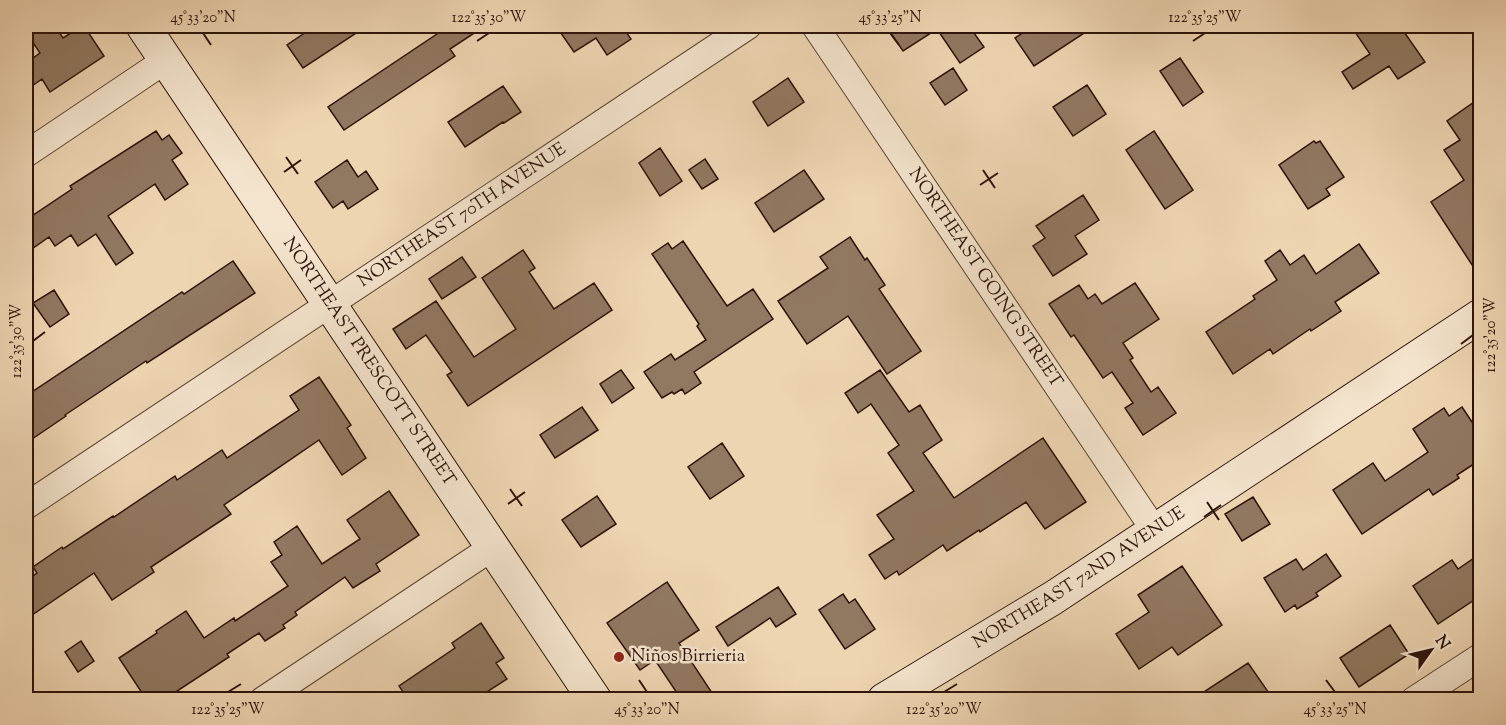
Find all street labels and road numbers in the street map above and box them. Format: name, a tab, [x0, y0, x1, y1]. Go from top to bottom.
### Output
street label: NORTHEAST 70TH AVENUE	[353, 137, 572, 295]
street label: NORTHEAST GOING STREET	[901, 163, 1068, 394]
street label: NORTHEAST PRESCOTT STREET	[276, 233, 462, 492]
street label: NORTHEAST 72ND AVENUE	[968, 501, 1191, 656]

